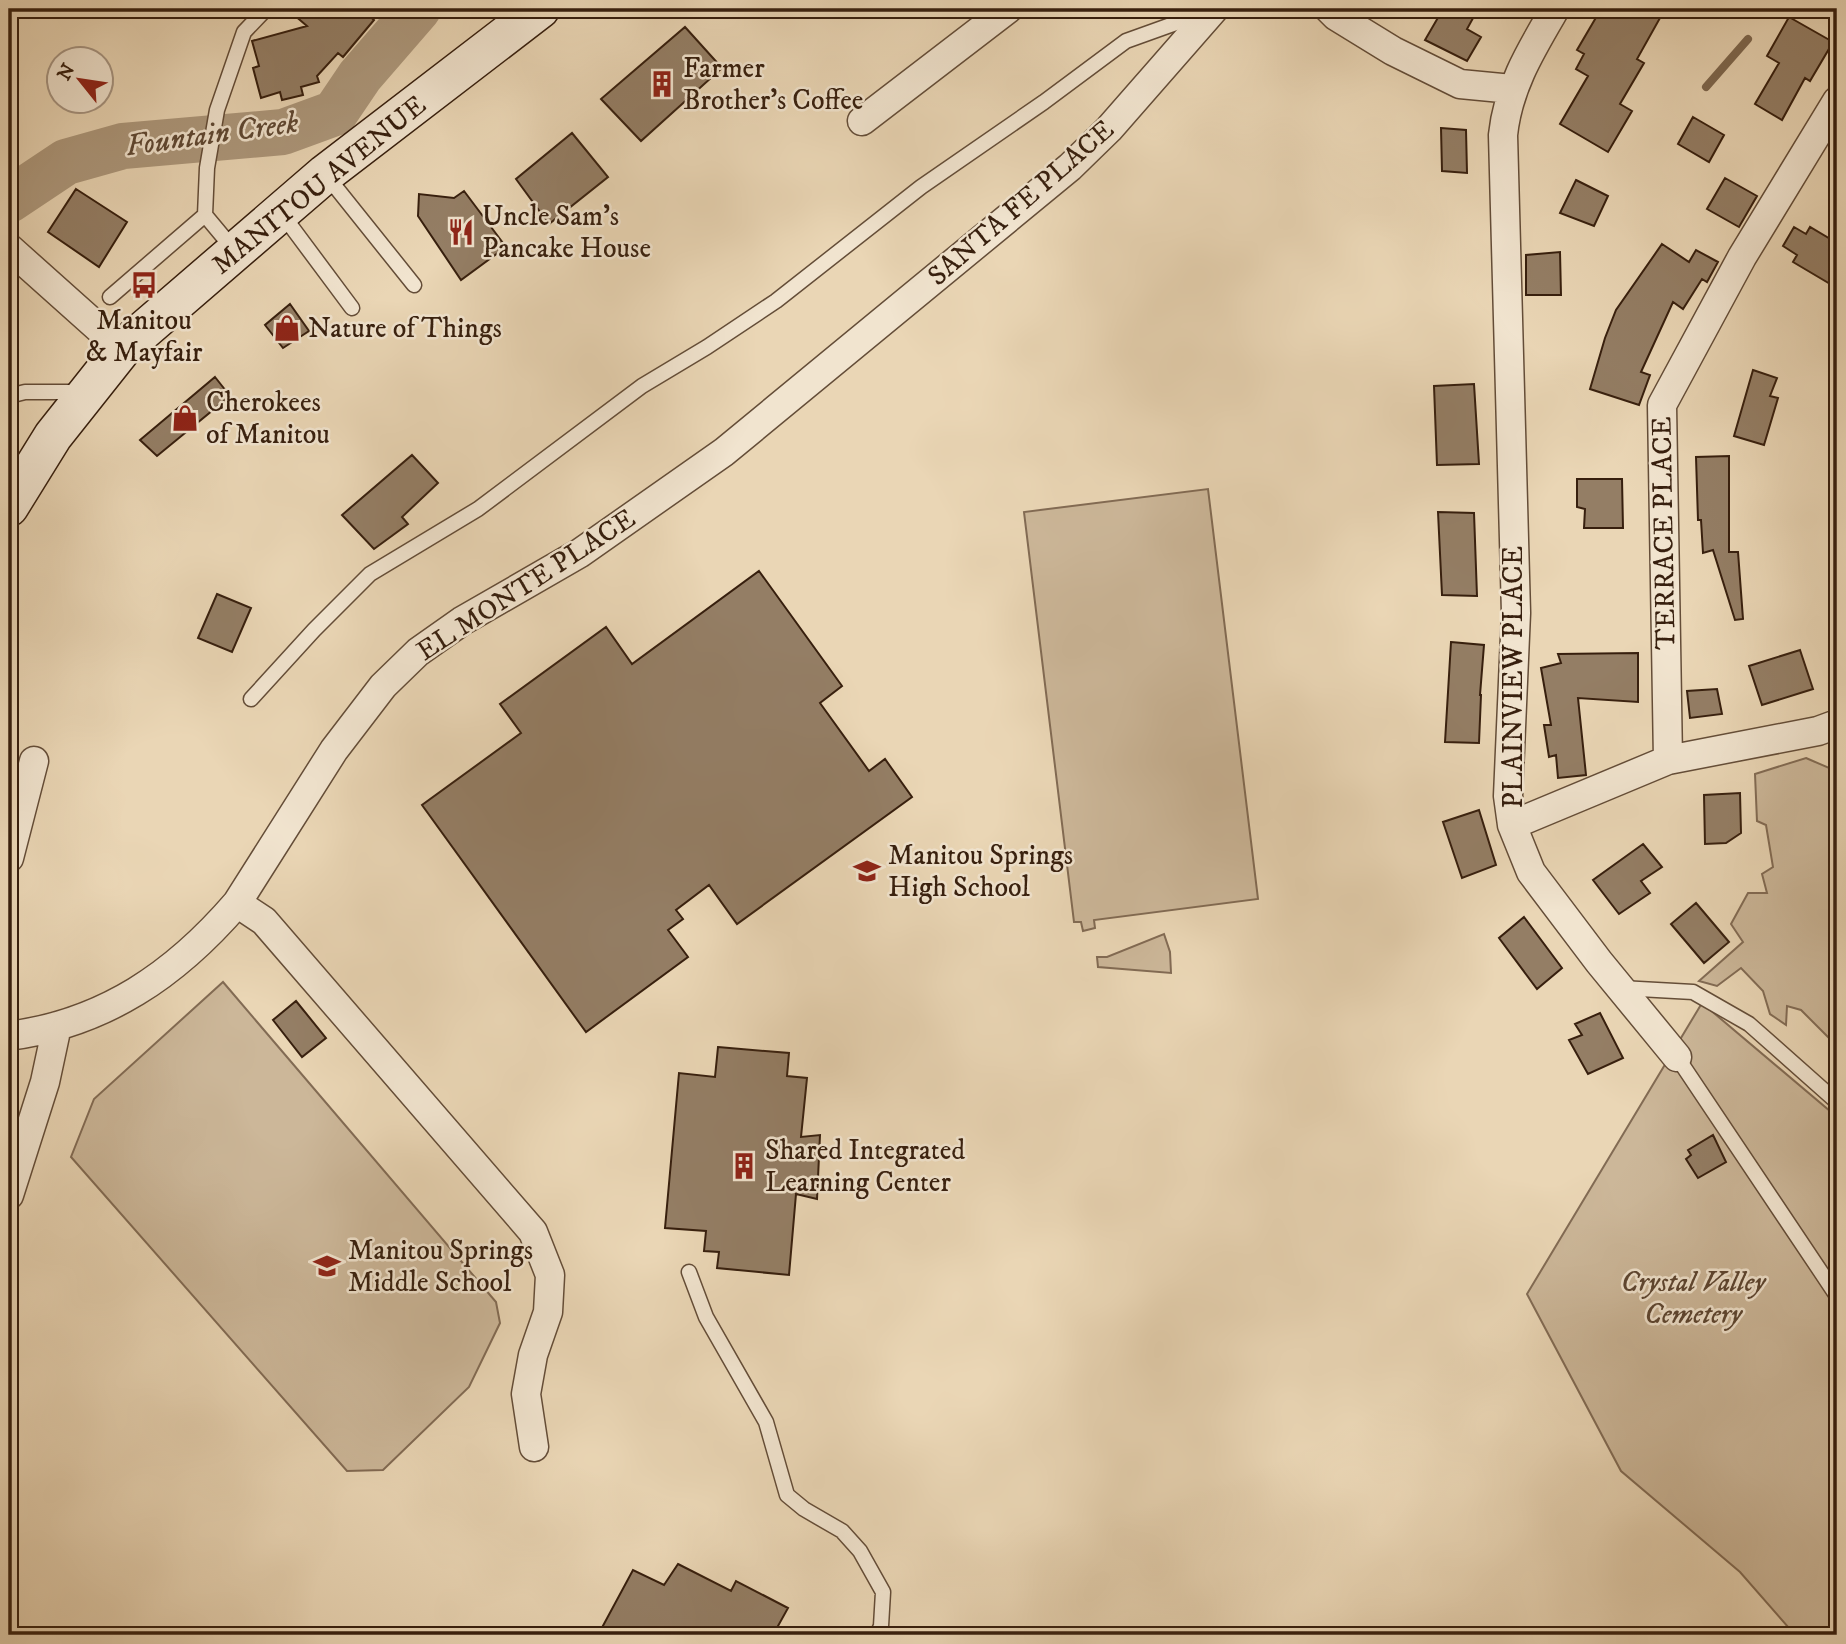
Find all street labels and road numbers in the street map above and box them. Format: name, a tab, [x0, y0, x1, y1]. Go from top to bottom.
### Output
street label: MANITOU AVENUE	[205, 88, 433, 282]
street label: SANTA FE PLACE	[921, 112, 1121, 294]
street label: TERRACE PLACE	[1644, 416, 1684, 650]
street label: EL MONTE PLACE	[410, 501, 642, 669]
street label: PLAINVIEW PLACE	[1496, 546, 1531, 808]

